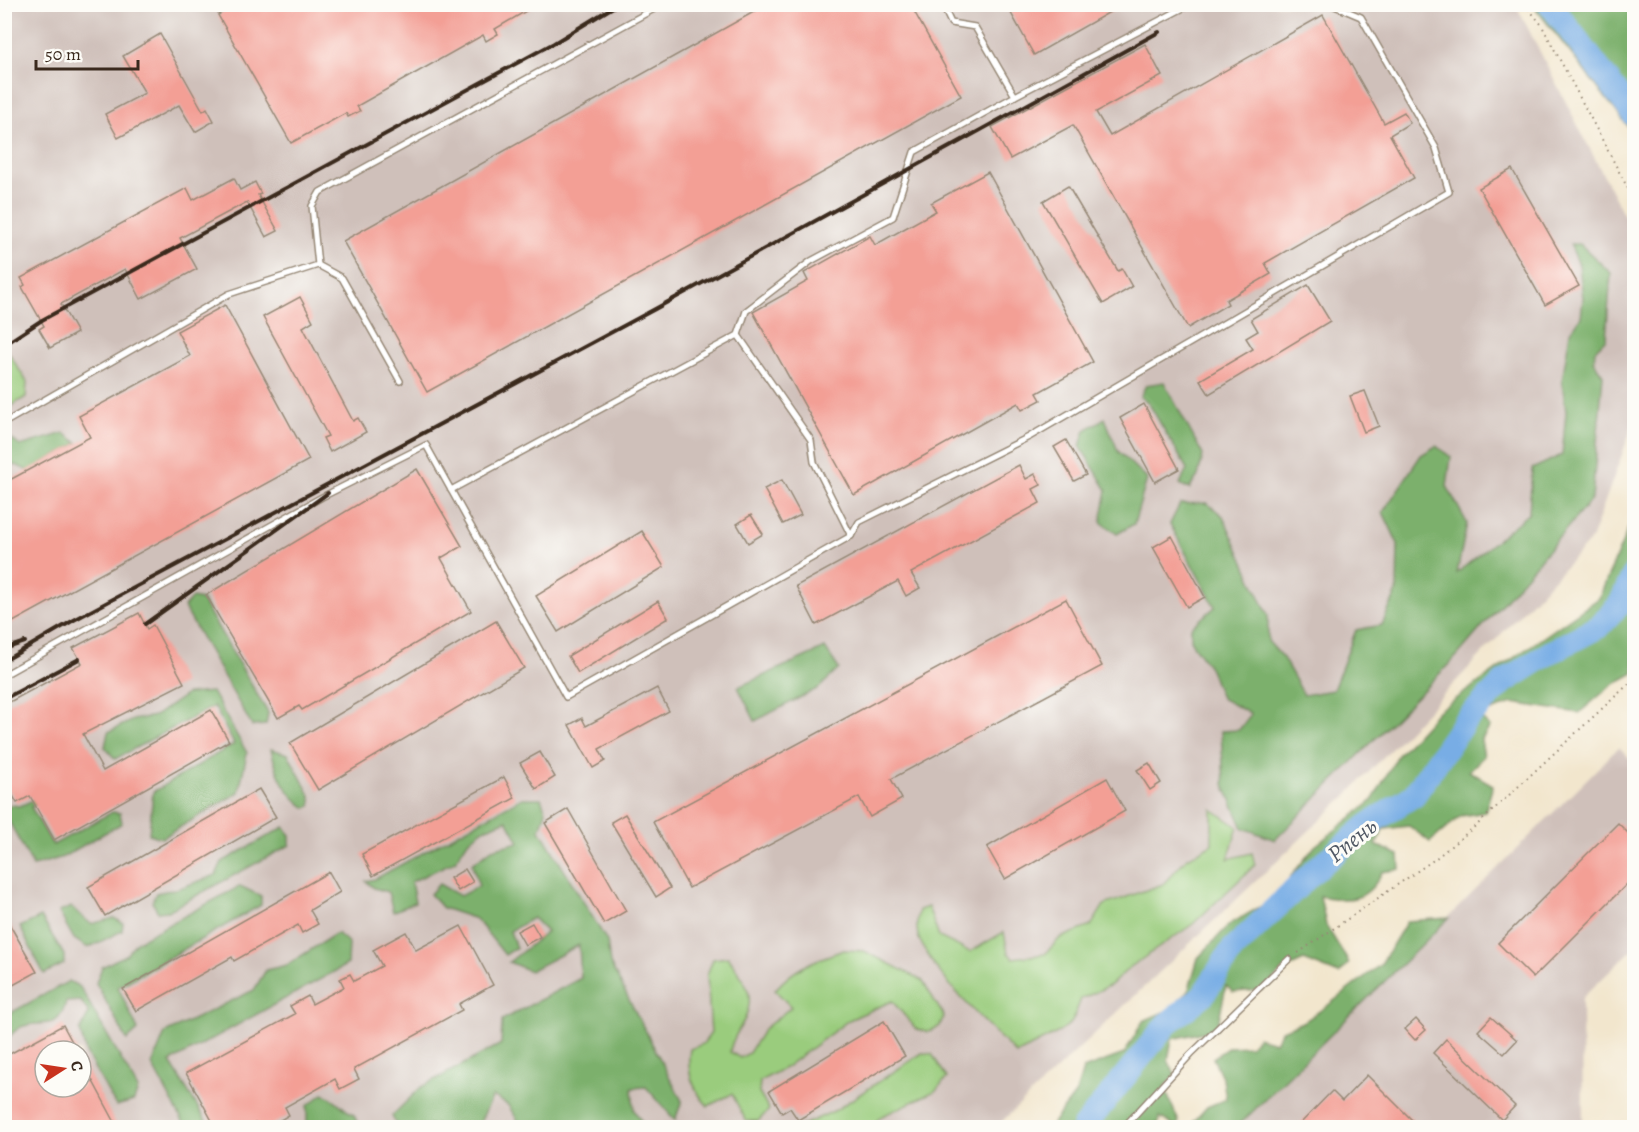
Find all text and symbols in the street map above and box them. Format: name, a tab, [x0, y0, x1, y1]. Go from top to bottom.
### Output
scale bar	[36, 33, 138, 71]
text: 50 m	[45, 42, 81, 66]
water label: Рпень	[1320, 810, 1384, 870]
north arrow	[33, 1039, 93, 1099]
text: С	[65, 1059, 89, 1073]

